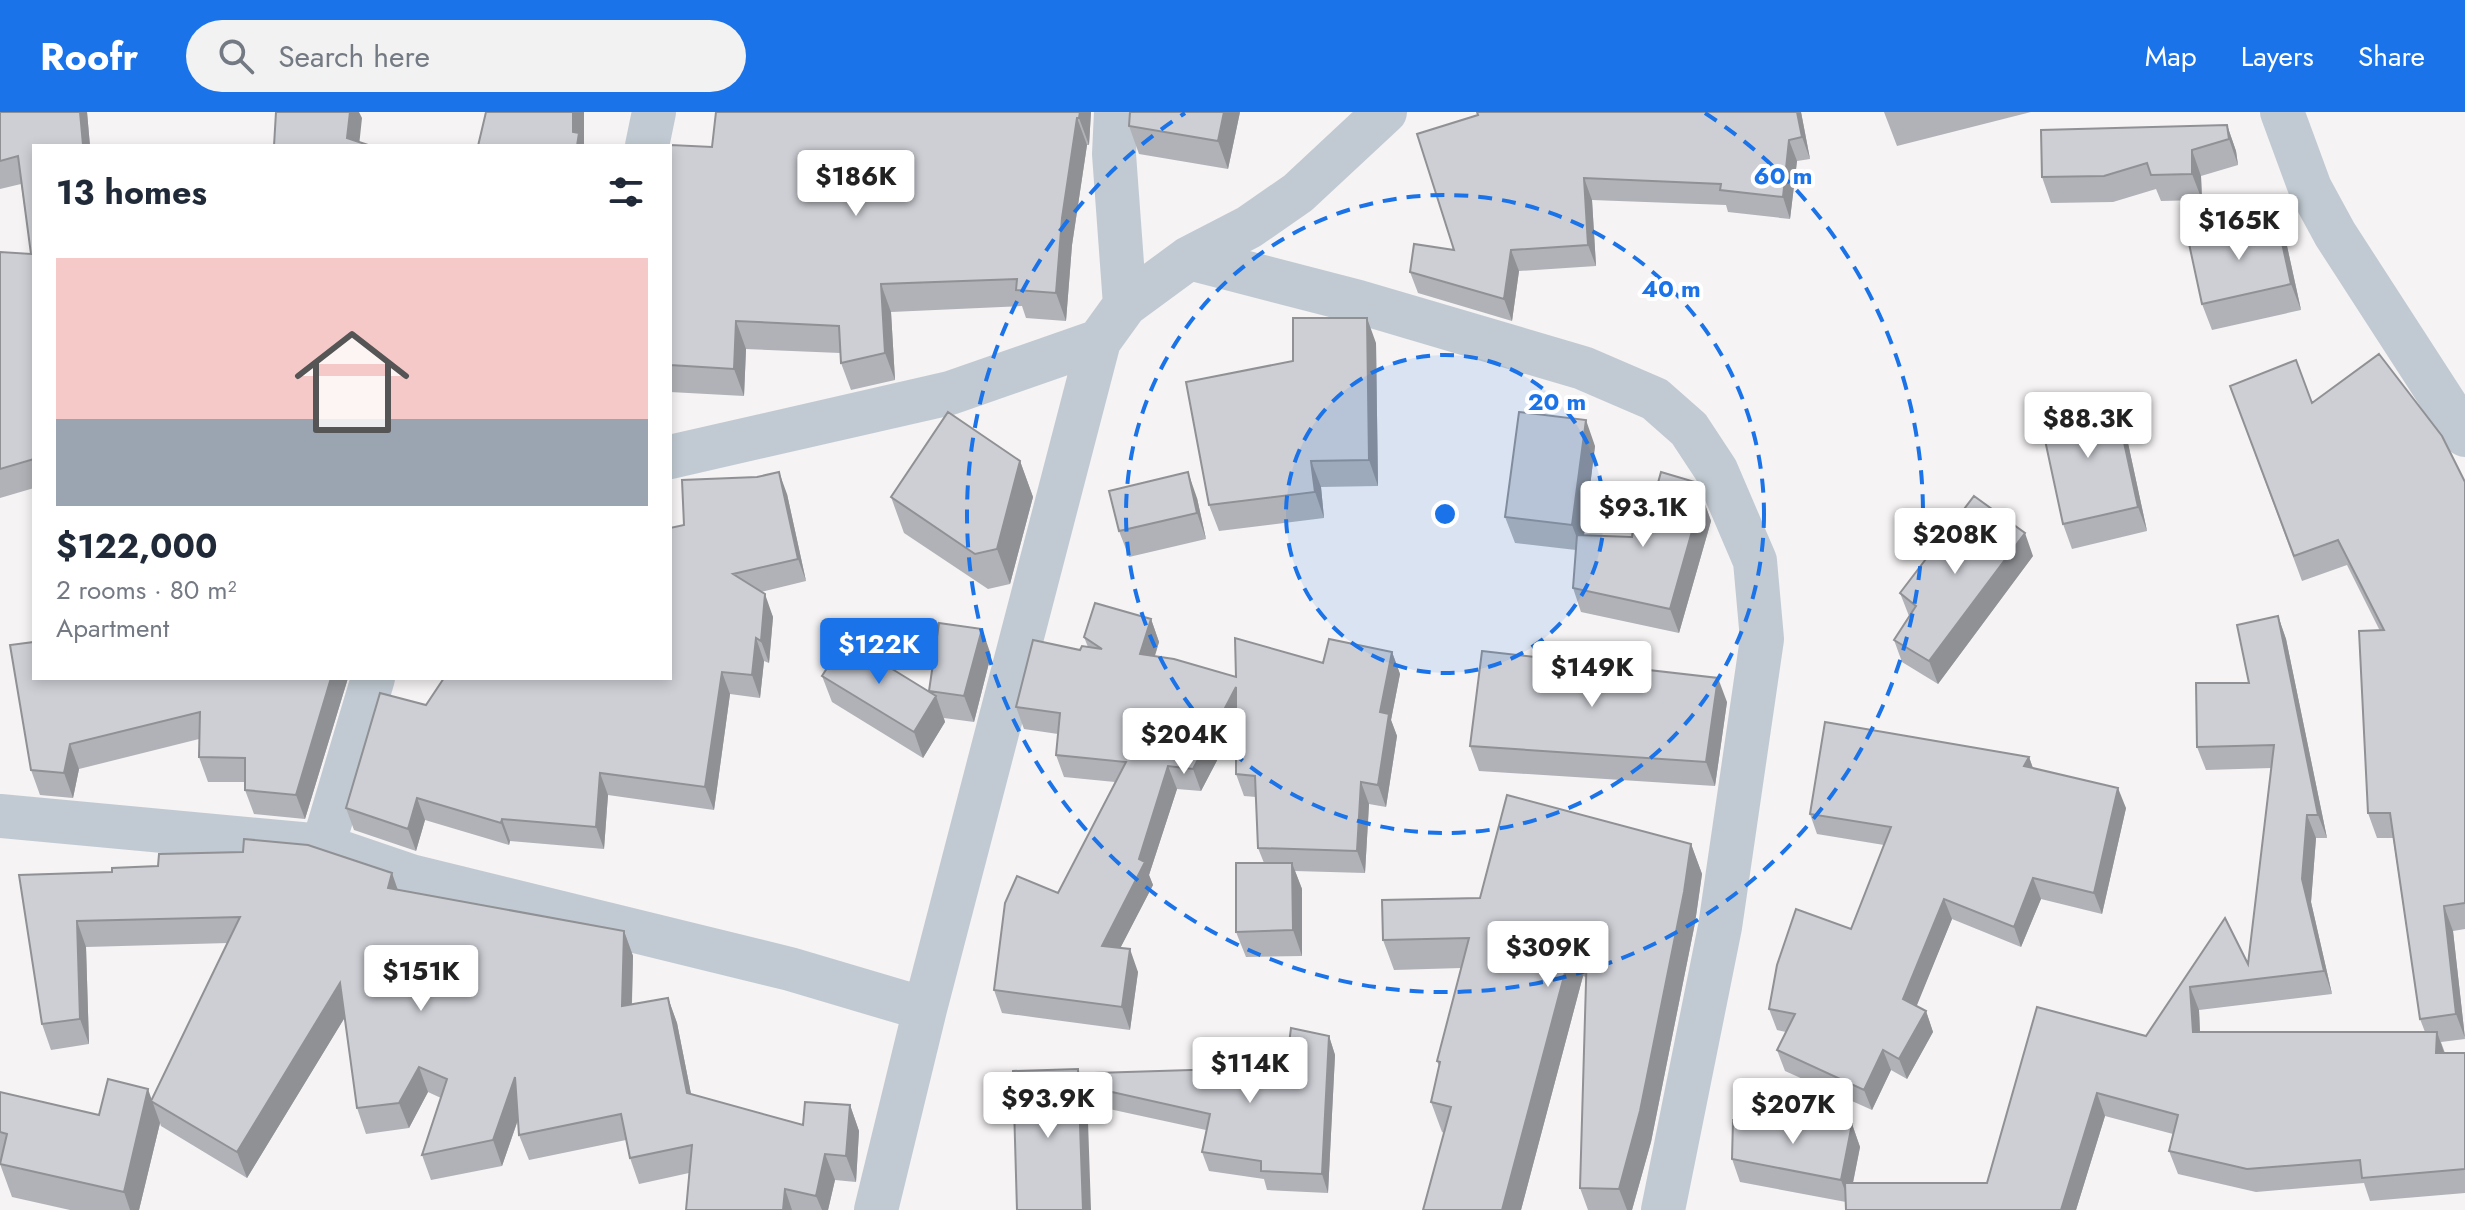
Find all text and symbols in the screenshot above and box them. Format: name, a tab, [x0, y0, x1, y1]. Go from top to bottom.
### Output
search box	[186, 20, 746, 92]
text: Roofr	[40, 29, 138, 84]
icon: search	[214, 34, 258, 78]
text: Search here	[278, 35, 430, 78]
text: Map	[2145, 36, 2197, 77]
text: Layers	[2241, 36, 2314, 77]
text: Share	[2358, 36, 2425, 77]
pin: $186K	[800, 150, 912, 218]
text: $186K	[815, 157, 897, 195]
text: 60 m	[1754, 158, 1812, 193]
text: 13 homes	[56, 168, 207, 217]
icon: filters	[604, 170, 648, 214]
pin: $165K	[2183, 194, 2295, 262]
text: $165K	[2198, 201, 2280, 239]
text: 40 m	[1641, 271, 1701, 306]
icon: home	[280, 310, 424, 454]
text: 20 m	[1528, 384, 1586, 419]
pin: $88.3K	[2023, 392, 2153, 460]
text: $88.3K	[2042, 399, 2134, 437]
pin: $93.1K	[1578, 481, 1708, 549]
text: $93.1K	[1598, 488, 1688, 526]
centre of rings	[1431, 500, 1459, 528]
pin: $208K	[1899, 508, 2011, 576]
text: $208K	[1913, 515, 1997, 553]
text: $122,000	[56, 522, 218, 571]
text: 2 rooms · 80 m²	[56, 571, 237, 609]
text: Apartment	[56, 609, 169, 647]
pin: $122K	[823, 618, 935, 686]
text: $122K	[838, 625, 920, 663]
pin: $149K	[1536, 641, 1648, 709]
text: $149K	[1550, 648, 1634, 686]
pin: $204K	[1128, 708, 1240, 776]
text: $204K	[1141, 715, 1227, 753]
pin: $309K	[1492, 921, 1604, 989]
text: $309K	[1505, 928, 1591, 966]
pin: $151K	[365, 945, 477, 1013]
text: $151K	[382, 952, 460, 990]
pin: $114K	[1194, 1037, 1306, 1105]
text: $114K	[1211, 1044, 1289, 1082]
pin: $93.9K	[983, 1072, 1113, 1140]
pin: $207K	[1737, 1078, 1849, 1146]
text: $93.9K	[1001, 1079, 1095, 1117]
text: $207K	[1751, 1085, 1835, 1123]

